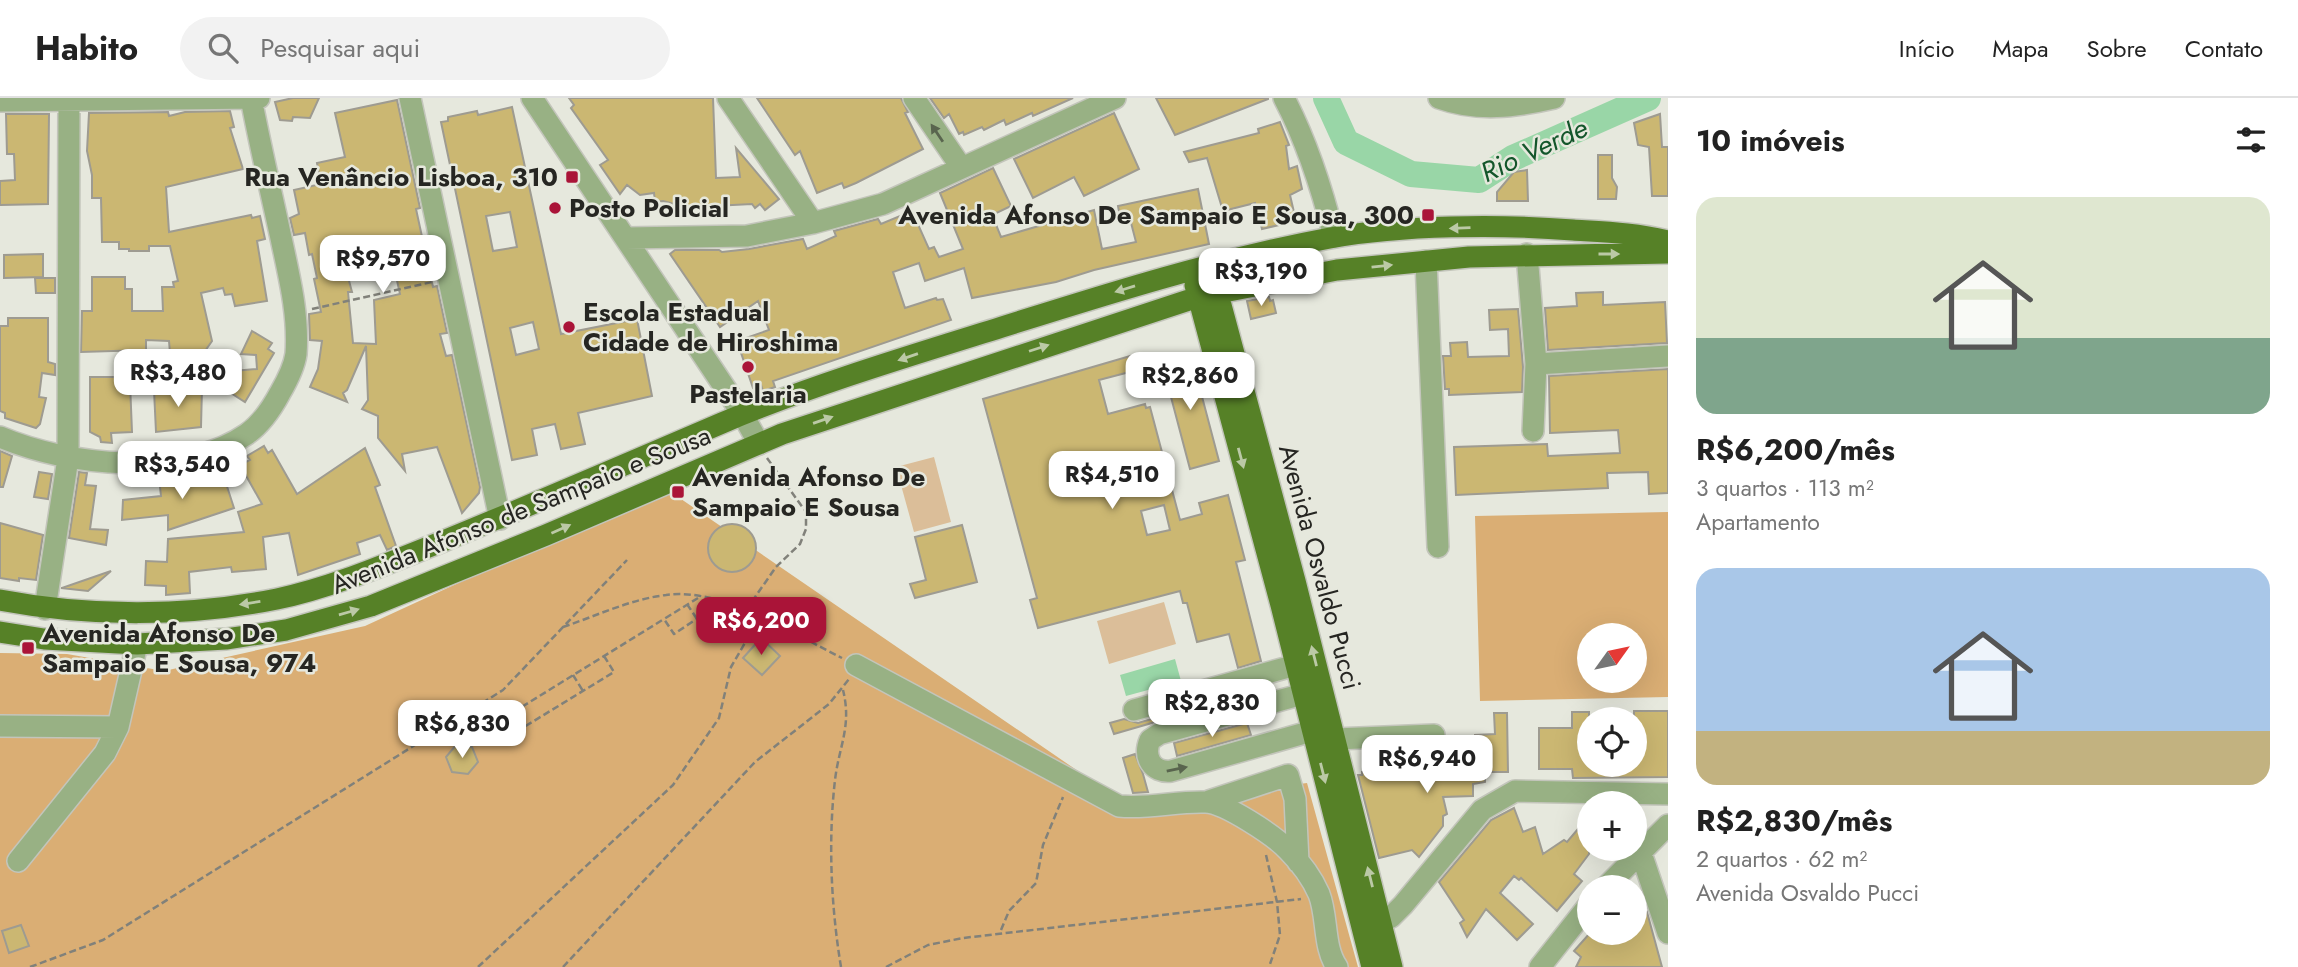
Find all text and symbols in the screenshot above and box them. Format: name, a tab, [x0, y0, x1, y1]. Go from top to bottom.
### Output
search box	[180, 17, 670, 80]
text: Habito	[35, 25, 138, 72]
icon: search	[204, 29, 242, 67]
text: Pesquisar aqui	[260, 29, 420, 67]
text: Início	[1899, 31, 1954, 66]
text: Mapa	[1992, 31, 2049, 66]
text: Sobre	[2087, 31, 2147, 66]
text: Contato	[2185, 31, 2263, 66]
water label: Rio Verde	[1474, 107, 1594, 193]
text: 10 imóveis	[1696, 119, 1845, 162]
icon: filters	[2232, 121, 2270, 159]
one-way arrow	[931, 123, 944, 142]
place label: Rua Venâncio Lisboa, 310	[244, 158, 558, 196]
marker: Rua Venâncio Lisboa, 310	[564, 169, 580, 185]
place label: Posto Policial	[569, 189, 729, 227]
place label: Avenida Afonso De Sampaio E Sousa, 300	[897, 196, 1414, 234]
marker: Posto Policial	[547, 200, 563, 216]
marker: Avenida Afonso De Sampaio E Sousa, 300	[1420, 207, 1436, 223]
one-way arrow	[1449, 223, 1471, 234]
pin: R$9,570	[318, 236, 448, 295]
text: R$9,570	[336, 241, 430, 275]
icon: home	[1920, 242, 2046, 368]
pin: R$3,190	[1196, 248, 1326, 308]
one-way arrow	[1598, 248, 1620, 260]
text: R$3,190	[1215, 254, 1307, 288]
one-way arrow	[1371, 260, 1393, 271]
one-way arrow	[1114, 285, 1135, 295]
place label: Escola Estadual Cidade de Hiroshima	[583, 293, 838, 361]
marker: Escola Estadual Cidade de Hiroshima	[561, 319, 577, 335]
one-way arrow	[1028, 342, 1049, 353]
pin: R$3,480	[113, 350, 243, 409]
one-way arrow	[897, 352, 918, 363]
pin: R$2,860	[1125, 352, 1255, 412]
text: R$3,480	[130, 355, 226, 389]
text: R$2,860	[1142, 358, 1238, 392]
marker: Pastelaria	[740, 359, 756, 375]
place label: Pastelaria	[689, 375, 807, 413]
one-way arrow	[813, 414, 834, 425]
street label: Avenida Afonso de Sampaio e Sousa	[326, 416, 716, 604]
text: R$6,200/mês	[1696, 428, 1895, 471]
street label: Avenida Osvaldo Pucci	[1269, 440, 1371, 694]
pin: R$3,540	[117, 442, 247, 501]
text: R$3,540	[134, 447, 230, 481]
one-way arrow	[1237, 448, 1247, 469]
pin: R$4,510	[1047, 452, 1177, 511]
text: R$4,510	[1065, 457, 1159, 491]
place label: Avenida Afonso De Sampaio E Sousa	[691, 458, 925, 526]
text: 3 quartos · 113 m²	[1696, 471, 1874, 505]
marker: Avenida Afonso De Sampaio E Sousa	[670, 484, 686, 500]
text: Apartamento	[1696, 505, 1820, 539]
one-way arrow	[550, 523, 571, 534]
one-way arrow	[239, 598, 261, 609]
pin: R$6,200	[696, 598, 826, 657]
text: R$6,200	[712, 603, 810, 637]
one-way arrow	[339, 607, 360, 617]
icon: home	[1920, 613, 2046, 739]
place label: Avenida Afonso De Sampaio E Sousa, 974	[41, 614, 317, 682]
north arrow	[1577, 623, 1647, 693]
map controls	[1577, 623, 1647, 945]
marker: Avenida Afonso De Sampaio E Sousa, 974	[20, 640, 36, 656]
one-way arrow	[1308, 645, 1319, 667]
pin: R$2,830	[1147, 680, 1277, 739]
text: R$2,830	[1164, 685, 1260, 719]
pin: R$6,830	[397, 700, 527, 760]
text: R$6,830	[414, 706, 510, 740]
button: locate	[1577, 707, 1647, 777]
pin: R$6,940	[1362, 736, 1492, 795]
text: R$6,940	[1378, 741, 1476, 775]
one-way arrow	[1318, 762, 1329, 784]
one-way arrow	[1166, 764, 1188, 775]
button: +	[1577, 791, 1647, 861]
text: R$2,830/mês	[1696, 799, 1892, 842]
text: 2 quartos · 62 m²	[1696, 842, 1867, 876]
one-way arrow	[1364, 866, 1375, 888]
button: −	[1577, 875, 1647, 945]
text: Avenida Osvaldo Pucci	[1696, 876, 1919, 910]

